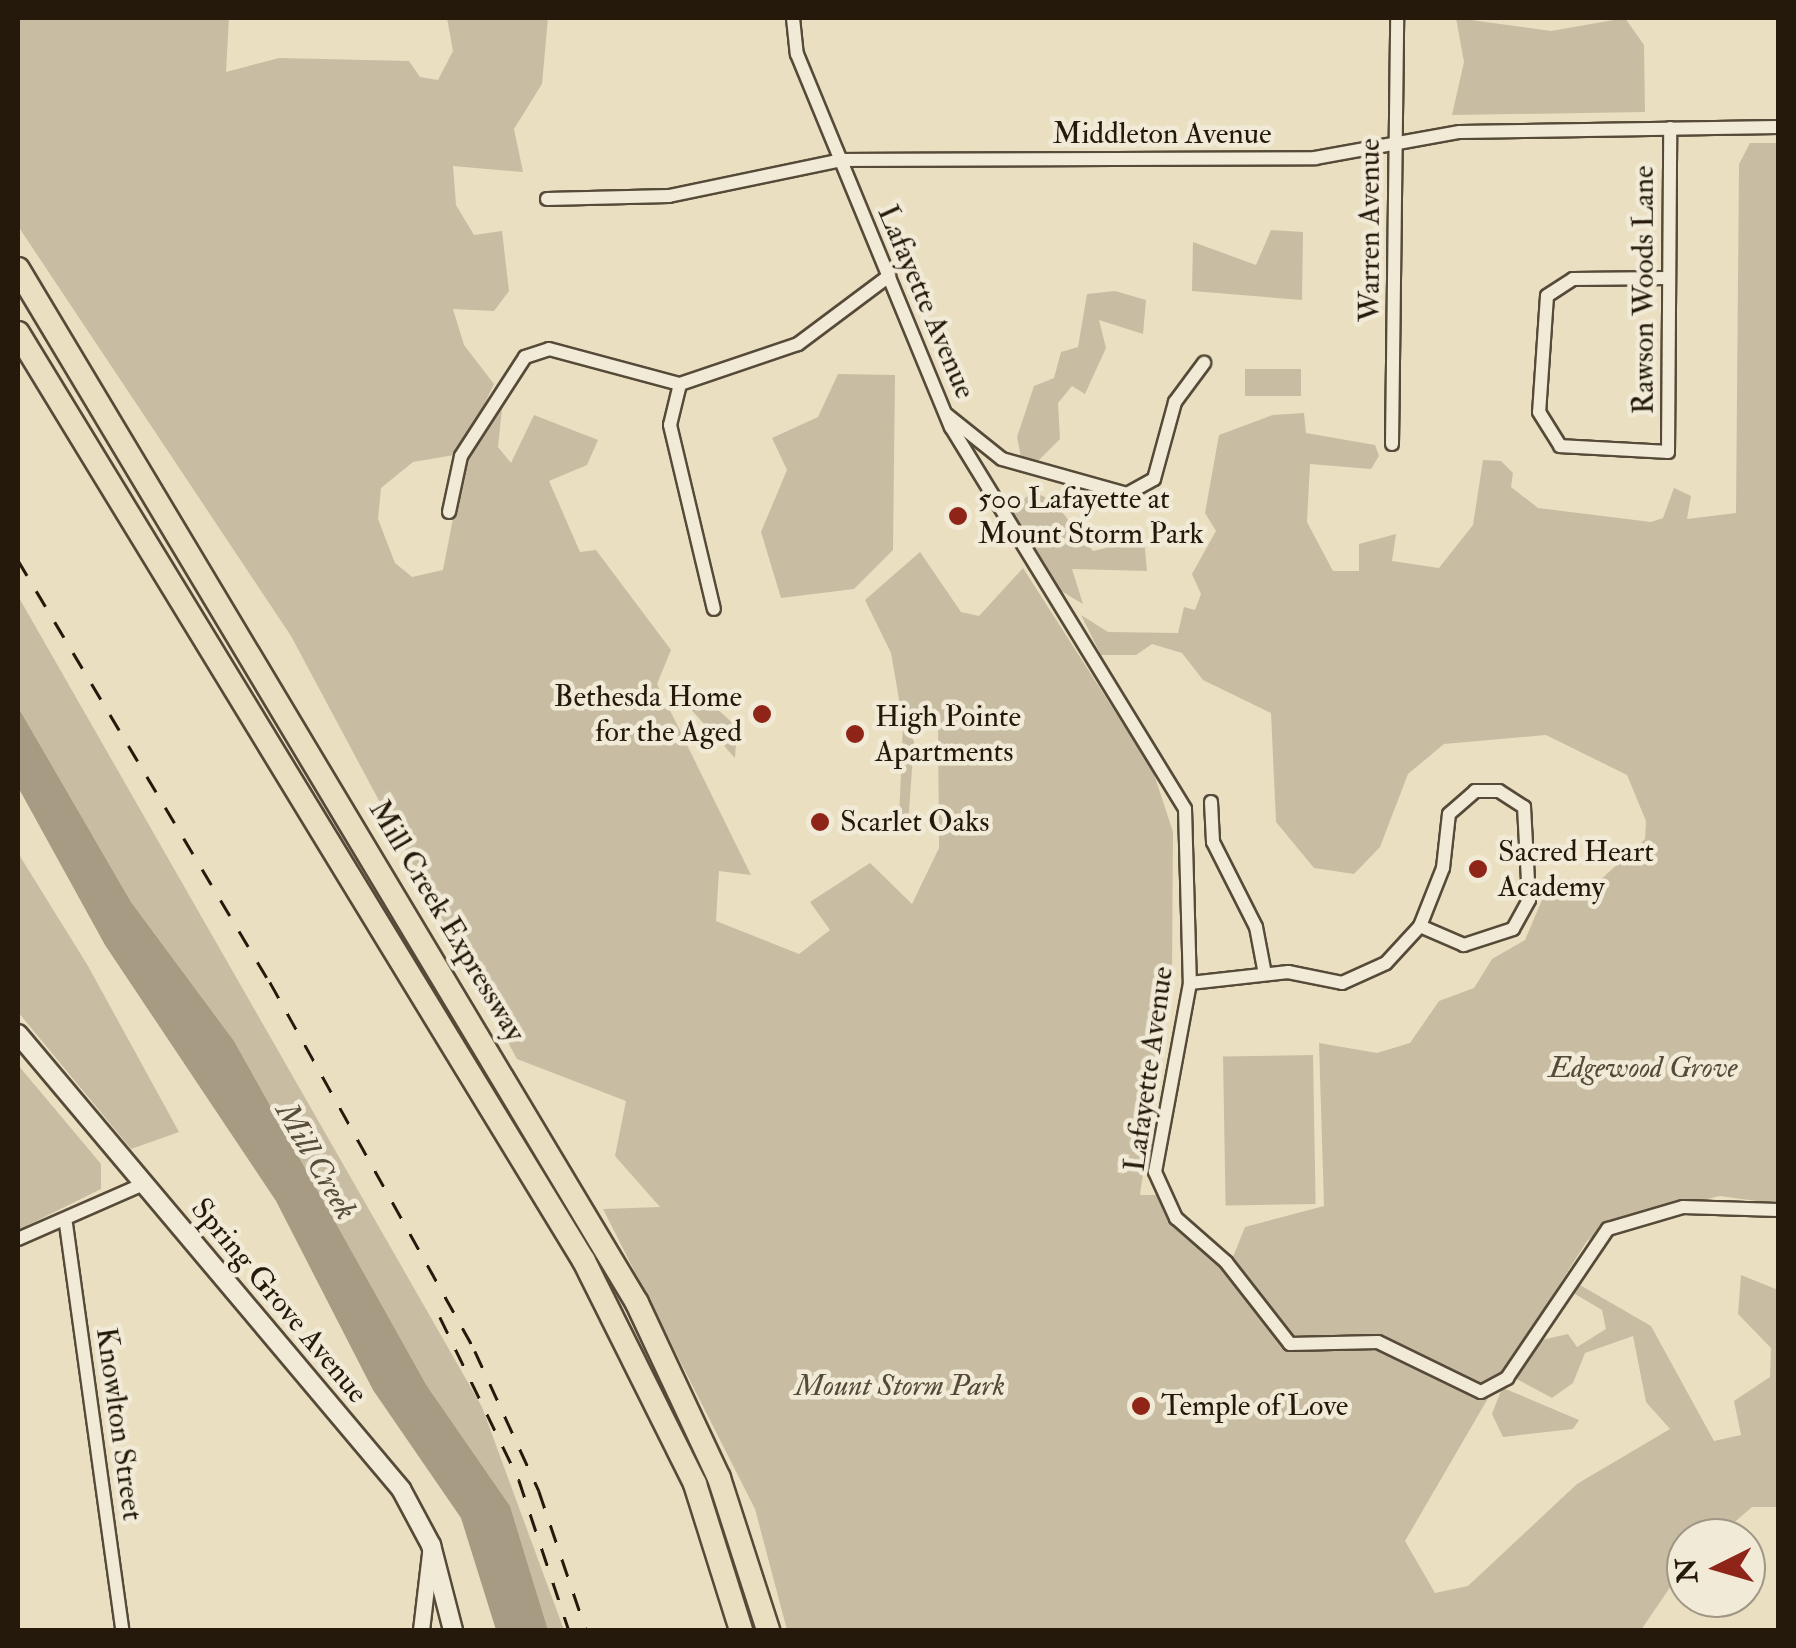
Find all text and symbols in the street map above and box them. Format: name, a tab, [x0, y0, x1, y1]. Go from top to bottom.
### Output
street label: Middleton Avenue	[1052, 116, 1272, 152]
street label: Warren Avenue	[1352, 138, 1388, 322]
street label: Rawson Woods Lane	[1626, 166, 1662, 414]
street label: Lafayette Avenue	[869, 200, 983, 404]
place label: 500 Lafayette at Mount Storm Park	[978, 481, 1204, 552]
marker: 500 Lafayette at Mount Storm Park	[947, 505, 969, 527]
place label: Bethesda Home for the Aged	[554, 679, 742, 750]
place label: High Pointe Apartments	[875, 699, 1021, 770]
marker: Bethesda Home for the Aged	[751, 703, 773, 725]
marker: High Pointe Apartments	[844, 723, 866, 745]
street label: Mill Creek Expressway	[361, 794, 533, 1048]
place label: Scarlet Oaks	[840, 804, 989, 840]
marker: Scarlet Oaks	[809, 811, 831, 833]
place label: Sacred Heart Academy	[1498, 834, 1654, 904]
marker: Sacred Heart Academy	[1467, 858, 1489, 880]
street label: Lafayette Avenue	[1117, 964, 1181, 1174]
park label: Edgewood Grove	[1548, 1050, 1738, 1086]
water label: Mill Creek	[267, 1095, 365, 1227]
street label: Spring Grove Avenue	[183, 1191, 375, 1411]
street label: Knowlton Street	[88, 1325, 150, 1523]
park label: Mount Storm Park	[795, 1368, 1005, 1404]
place label: Temple of Love	[1161, 1388, 1348, 1424]
marker: Temple of Love	[1130, 1395, 1152, 1417]
north arrow	[1666, 1518, 1766, 1618]
text: N	[1669, 1556, 1706, 1585]

